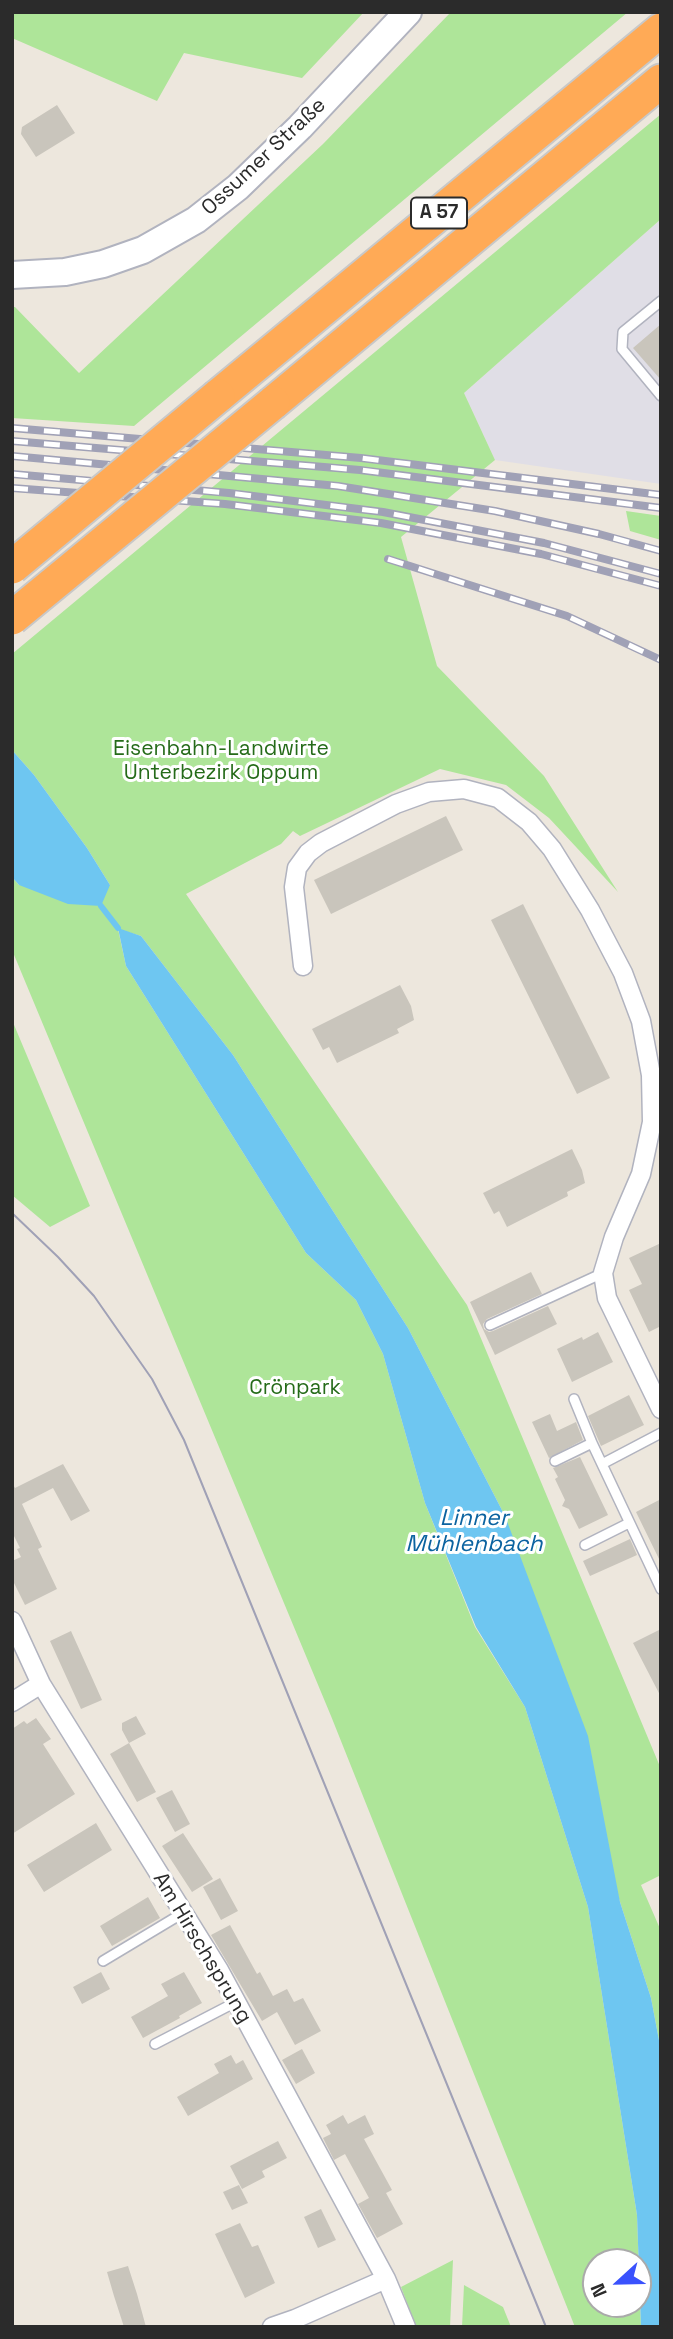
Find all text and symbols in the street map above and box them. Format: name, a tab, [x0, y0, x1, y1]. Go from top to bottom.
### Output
street label: Ossumer Straße	[197, 93, 331, 221]
road number: A 57	[411, 197, 467, 228]
park label: Eisenbahn-Landwirte Unterbezirk Oppum	[113, 736, 329, 786]
park label: Crönpark	[249, 1375, 341, 1401]
water label: Linner Mühlenbach	[406, 1505, 542, 1559]
street label: Am Hirschsprung	[147, 1868, 257, 2028]
north arrow	[582, 2248, 652, 2318]
text: N	[585, 2280, 613, 2301]

